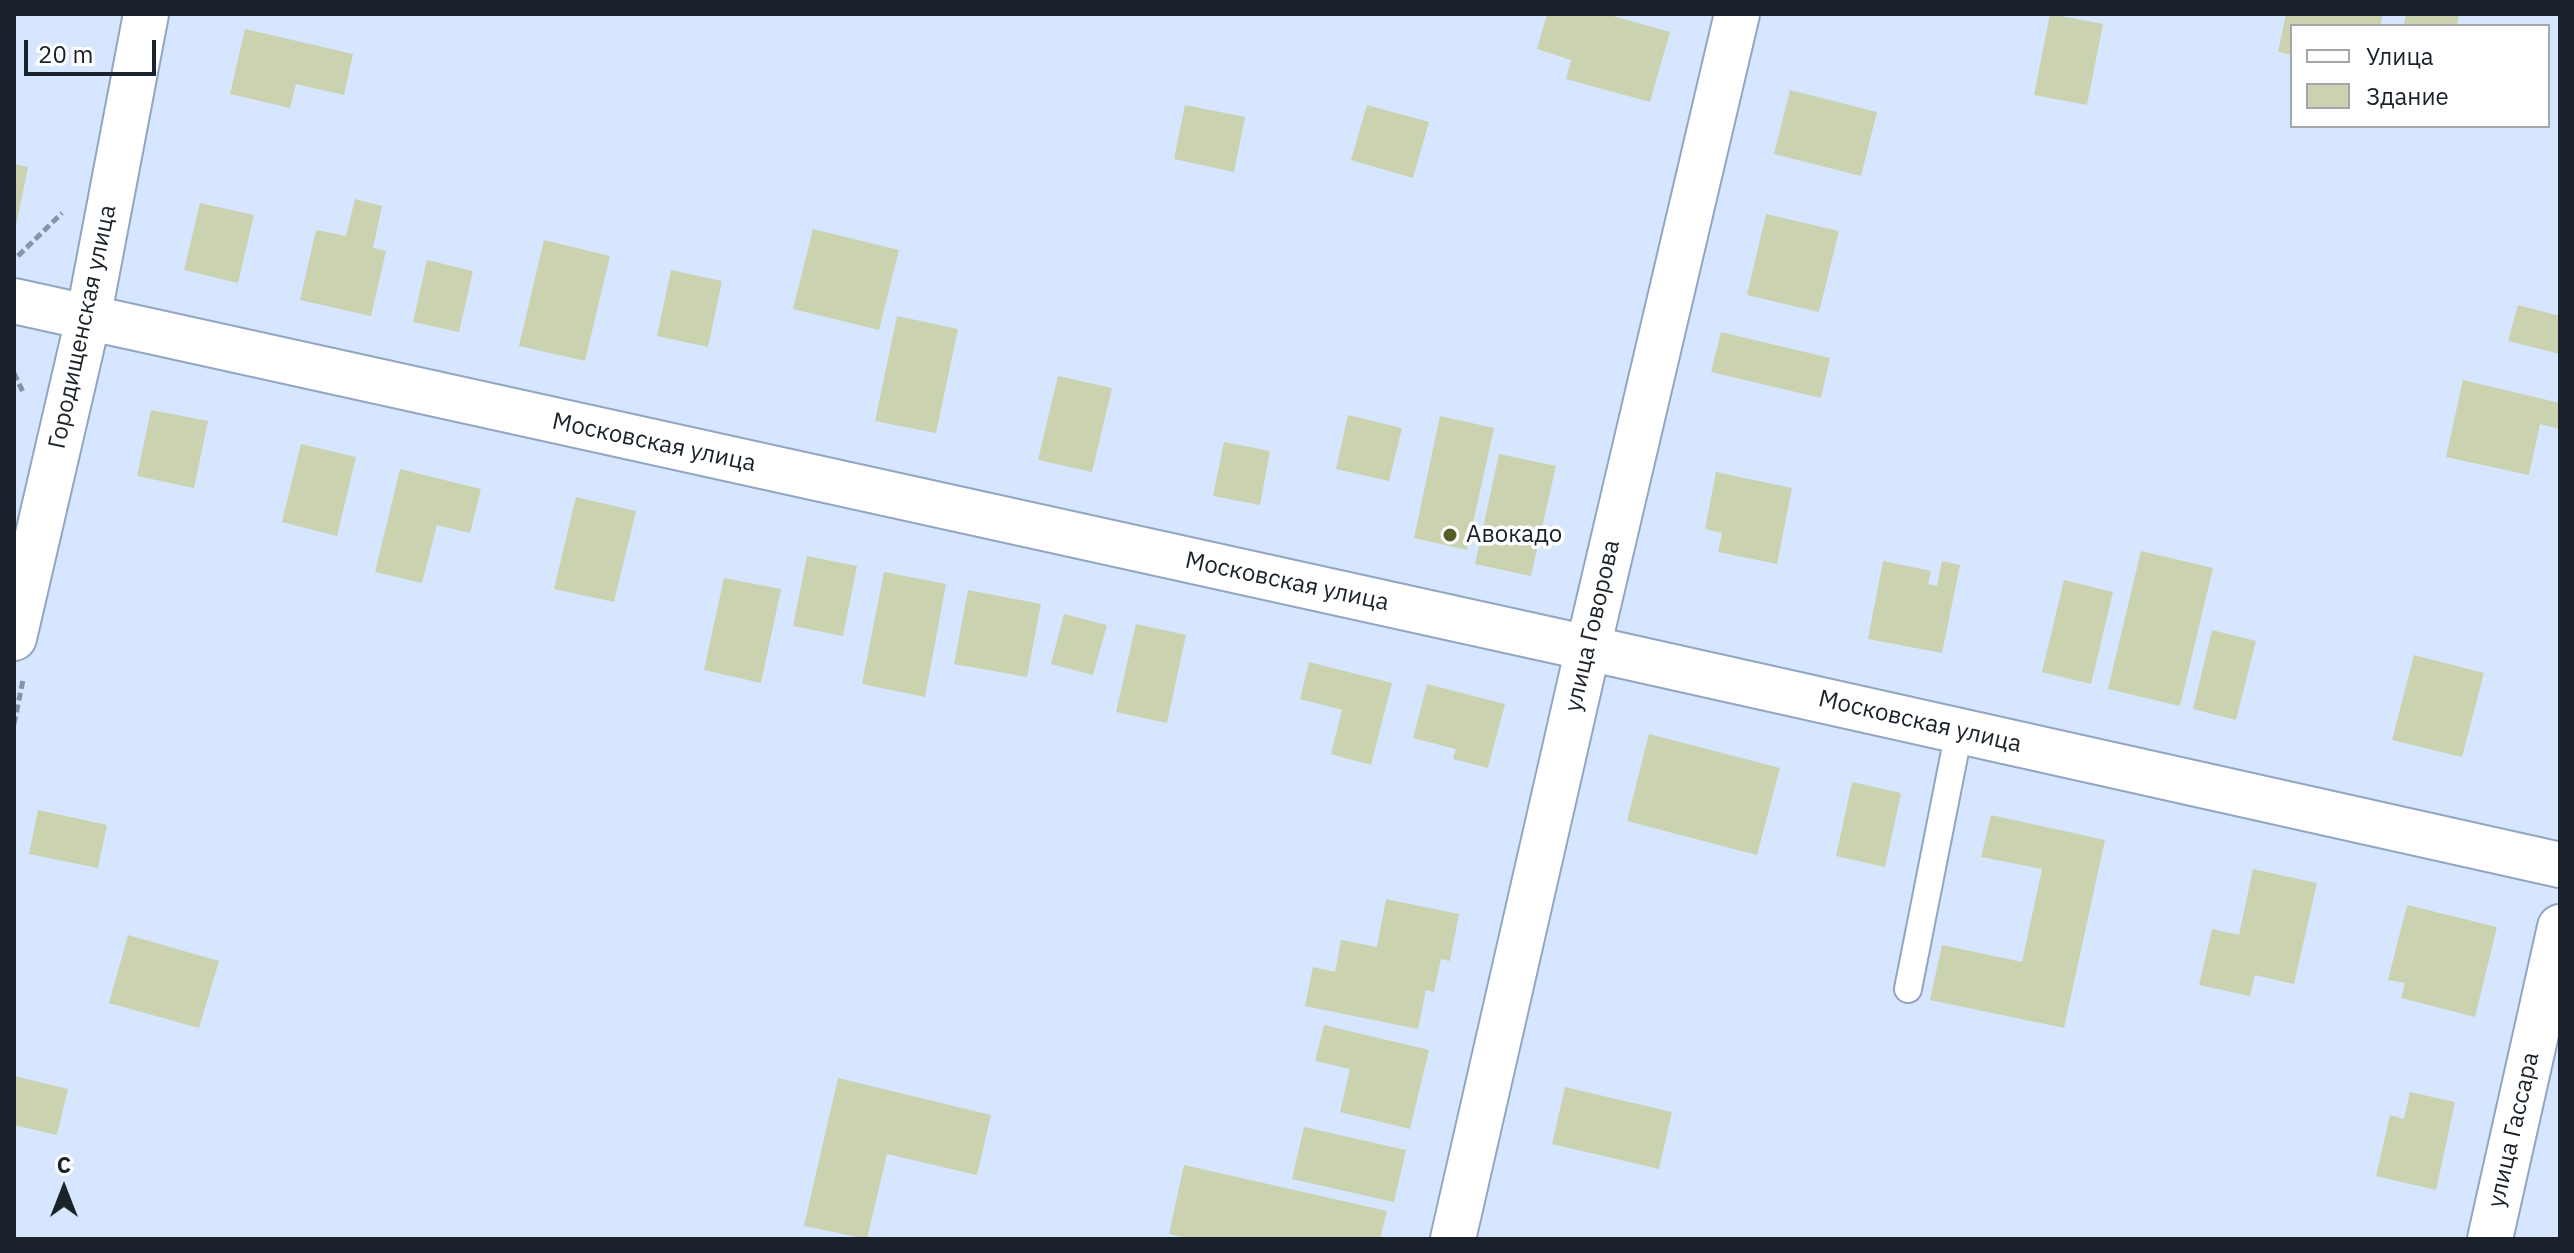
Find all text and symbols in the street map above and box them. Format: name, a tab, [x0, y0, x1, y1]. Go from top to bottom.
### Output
scale bar	[28, 24, 160, 74]
legend	[2290, 24, 2550, 128]
text: 20 m	[38, 38, 93, 70]
text: Улица	[2366, 40, 2434, 72]
text: Здание	[2366, 80, 2449, 112]
street label: Городищенская улица	[43, 202, 123, 452]
street label: Московская улица	[550, 407, 758, 479]
place label: Авокадо	[1466, 521, 1562, 549]
marker: Авокадо	[1441, 526, 1459, 544]
street label: улица Говорова	[1559, 537, 1627, 715]
street label: Московская улица	[1183, 546, 1391, 618]
street label: Московская улица	[1816, 685, 2024, 759]
street label: улица Гассара	[2482, 1050, 2546, 1210]
north arrow	[24, 1149, 104, 1229]
text: С	[57, 1150, 71, 1179]

